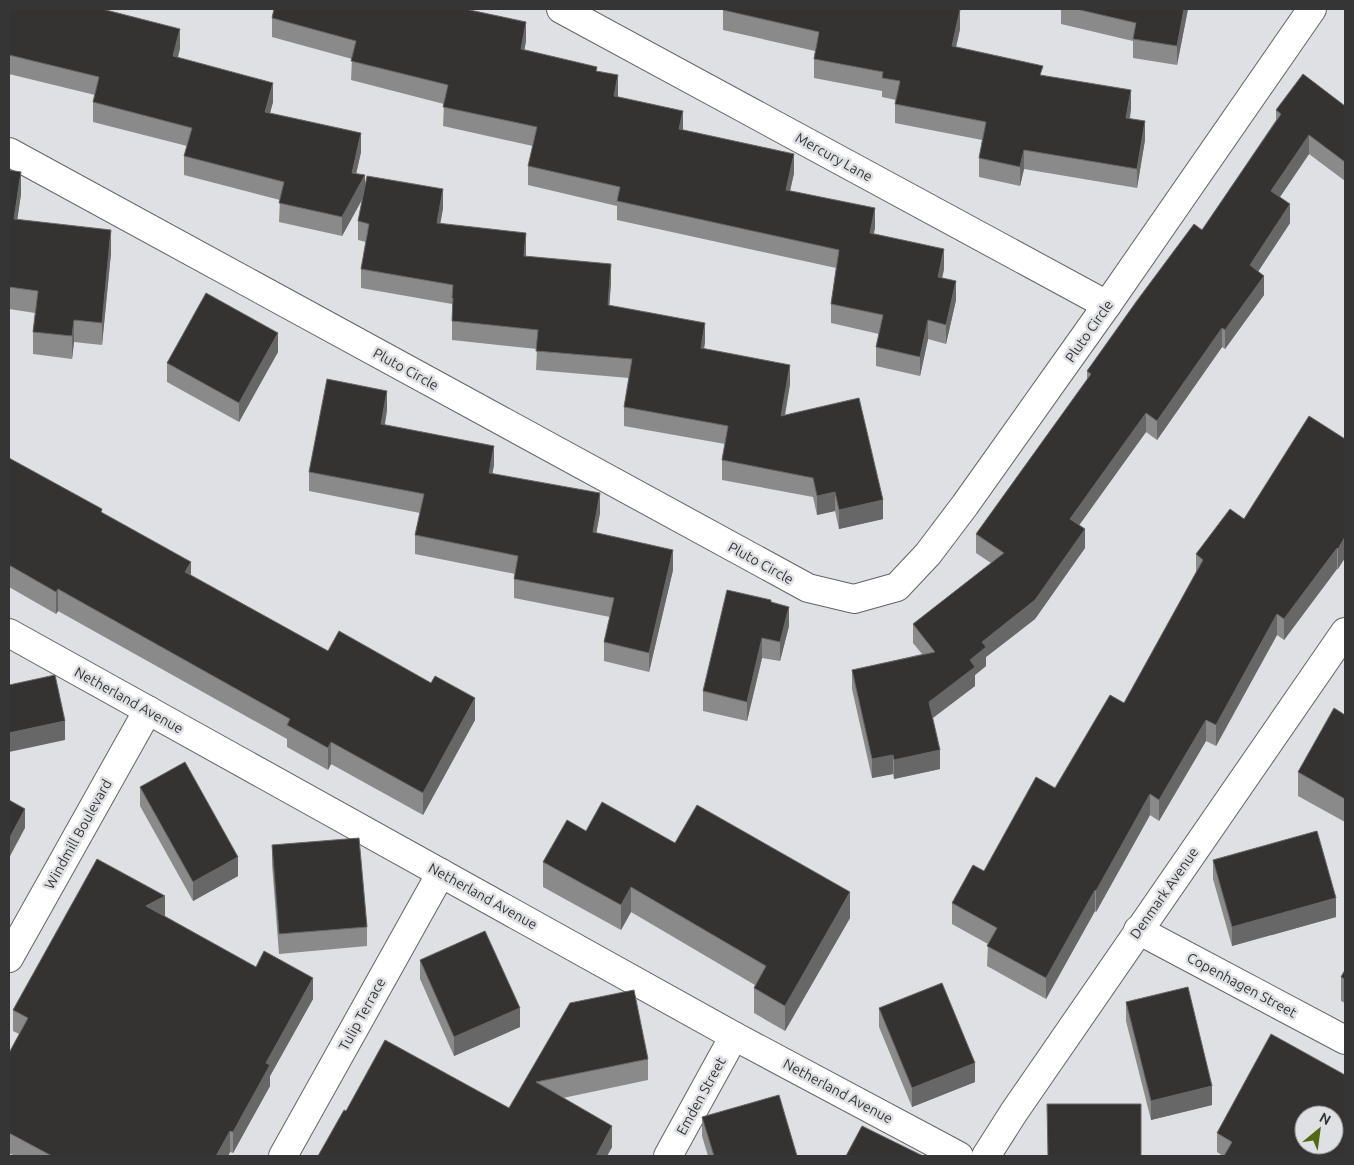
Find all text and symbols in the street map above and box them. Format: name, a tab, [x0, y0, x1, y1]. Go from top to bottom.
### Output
street label: Mercury Lane	[793, 129, 875, 185]
street label: Pluto Circle	[1062, 297, 1116, 365]
street label: Pluto Circle	[371, 345, 441, 393]
street label: Pluto Circle	[726, 539, 796, 587]
street label: Netherland Avenue	[72, 664, 186, 736]
street label: Windmill Boulevard	[41, 776, 115, 892]
street label: Denmark Avenue	[1127, 844, 1201, 942]
street label: Netherland Avenue	[426, 860, 540, 932]
street label: Copenhagen Street	[1184, 949, 1300, 1021]
street label: Tulip Terrace	[335, 975, 389, 1053]
street label: Emden Street	[673, 1054, 729, 1138]
street label: Netherland Avenue	[781, 1055, 895, 1127]
north arrow	[1294, 1105, 1344, 1155]
text: N	[1317, 1109, 1334, 1128]

